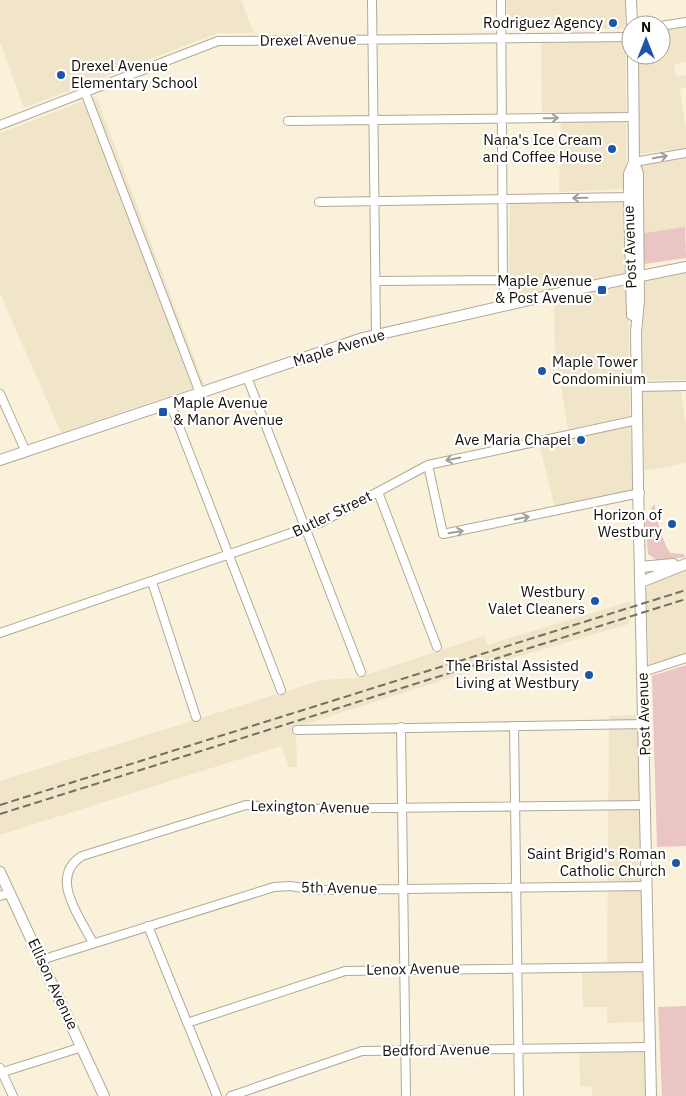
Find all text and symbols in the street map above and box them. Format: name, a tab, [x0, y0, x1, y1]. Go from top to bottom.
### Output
place label: Rodriguez Agency	[483, 13, 604, 32]
north arrow	[621, 15, 671, 65]
marker: Rodriguez Agency	[607, 17, 619, 29]
text: N	[641, 18, 651, 36]
street label: Drexel Avenue	[259, 29, 357, 50]
place label: Drexel Avenue Elementary School	[71, 56, 198, 92]
marker: Drexel Avenue Elementary School	[55, 69, 67, 81]
one-way arrow	[542, 113, 559, 123]
place label: Nana's Ice Cream and Coffee House	[483, 130, 602, 166]
marker: Nana's Ice Cream and Coffee House	[606, 143, 618, 155]
one-way arrow	[652, 152, 668, 162]
one-way arrow	[572, 193, 588, 202]
street label: Post Avenue	[619, 205, 640, 289]
place label: Maple Avenue & Post Avenue	[495, 271, 592, 307]
marker: Maple Avenue & Post Avenue	[596, 284, 608, 296]
street label: Maple Avenue	[291, 325, 387, 370]
place label: Maple Tower Condominium	[552, 352, 646, 388]
marker: Maple Tower Condominium	[536, 365, 548, 377]
place label: Maple Avenue & Manor Avenue	[173, 393, 283, 429]
marker: Maple Avenue & Manor Avenue	[157, 406, 169, 418]
place label: Ave Maria Chapel	[455, 430, 571, 449]
marker: Ave Maria Chapel	[575, 434, 587, 446]
one-way arrow	[445, 455, 461, 464]
street label: Butler Street	[289, 486, 375, 541]
place label: Horizon of Westbury	[593, 505, 663, 541]
one-way arrow	[513, 513, 529, 522]
marker: Horizon of Westbury	[666, 518, 678, 530]
one-way arrow	[448, 526, 464, 536]
place label: Westbury Valet Cleaners	[488, 582, 586, 618]
marker: Westbury Valet Cleaners	[589, 595, 601, 607]
place label: The Bristal Assisted Living at Westbury	[446, 656, 579, 692]
marker: The Bristal Assisted Living at Westbury	[583, 669, 595, 681]
street label: Post Avenue	[633, 672, 654, 756]
street label: Lexington Avenue	[250, 796, 370, 817]
place label: Saint Brigid's Roman Catholic Church	[527, 844, 666, 880]
marker: Saint Brigid's Roman Catholic Church	[670, 857, 682, 869]
street label: 5th Avenue	[301, 877, 377, 898]
street label: Ellison Avenue	[24, 935, 83, 1032]
street label: Lenox Avenue	[366, 958, 460, 979]
street label: Bedford Avenue	[382, 1039, 490, 1060]

